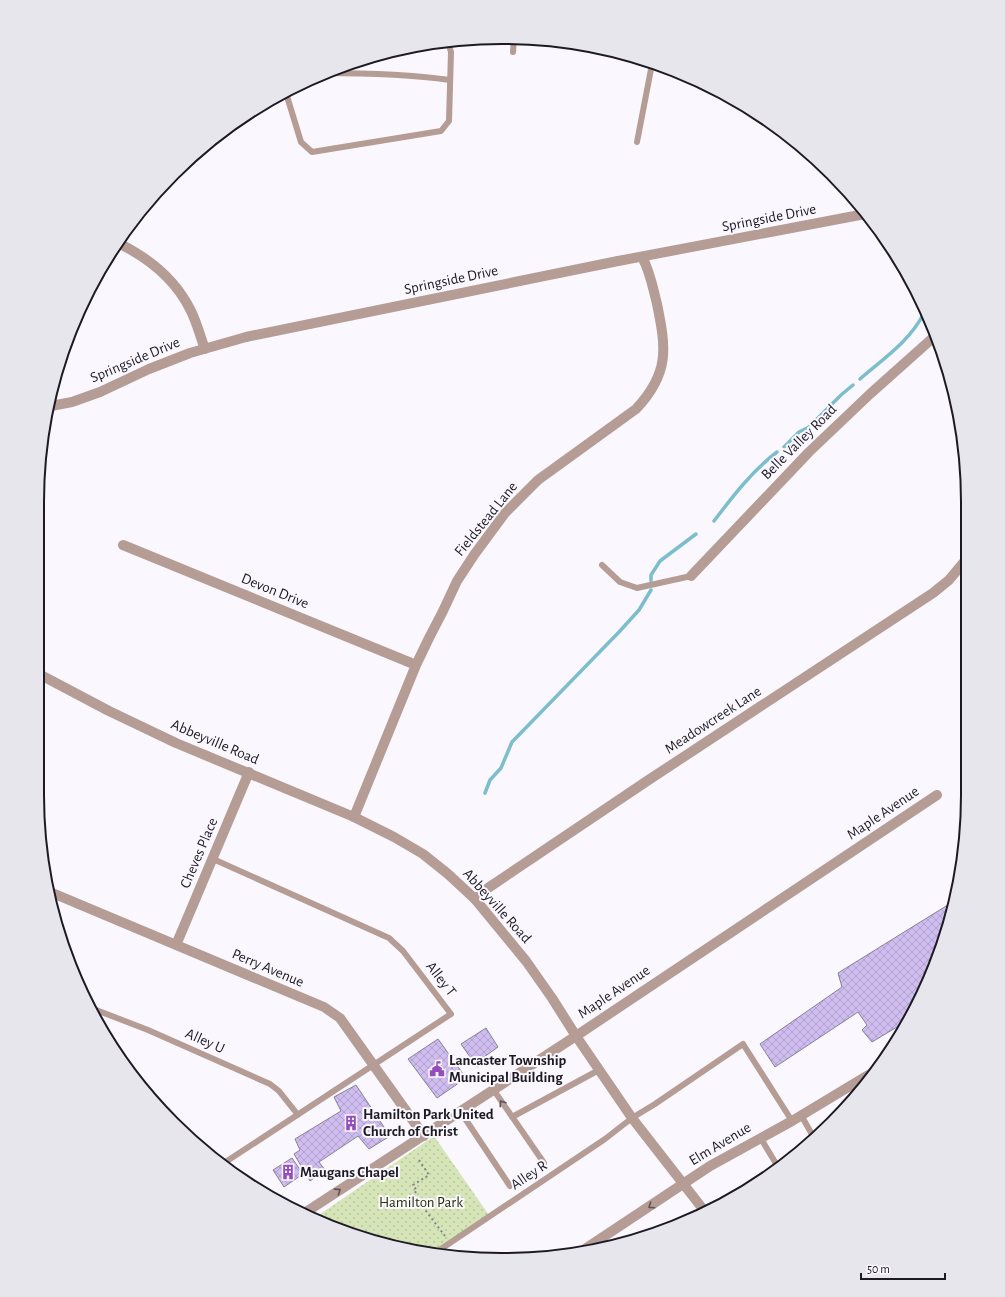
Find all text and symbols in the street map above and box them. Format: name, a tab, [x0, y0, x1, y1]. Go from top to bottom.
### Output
street label: Springside Drive	[721, 201, 817, 234]
street label: Springside Drive	[403, 263, 499, 297]
street label: Springside Drive	[88, 334, 182, 386]
street label: Belle Valley Road	[759, 401, 840, 482]
street label: Fieldstead Lane	[452, 479, 520, 559]
street label: Devon Drive	[239, 571, 311, 611]
street label: Meadowcreek Lane	[662, 683, 764, 757]
street label: Abbeyville Road	[169, 717, 261, 767]
street label: Maple Avenue	[844, 784, 922, 842]
street label: Cheves Place	[178, 816, 221, 890]
street label: Abbeyville Road	[460, 866, 534, 946]
street label: Perry Avenue	[230, 946, 306, 990]
street label: Alley T	[423, 959, 459, 1000]
street label: Maple Avenue	[575, 963, 653, 1021]
street label: Alley U	[183, 1026, 227, 1056]
place label: Lancaster Township Municipal Building	[449, 1053, 567, 1085]
public building icon: Lancaster Township Municipal Building	[428, 1060, 446, 1078]
one-way arrow	[500, 1101, 507, 1108]
place label: Hamilton Park United Church of Christ	[363, 1107, 494, 1139]
building icon: Hamilton Park United Church of Christ	[342, 1114, 360, 1132]
street label: Elm Avenue	[687, 1120, 754, 1168]
street label: Alley R	[508, 1158, 550, 1192]
building icon: Maugans Chapel	[279, 1163, 297, 1181]
place label: Maugans Chapel	[300, 1165, 399, 1180]
one-way arrow	[334, 1189, 341, 1196]
park label: Hamilton Park	[379, 1195, 463, 1210]
one-way arrow	[648, 1201, 655, 1208]
scale bar	[861, 1255, 945, 1281]
text: 50 m	[867, 1263, 890, 1275]

